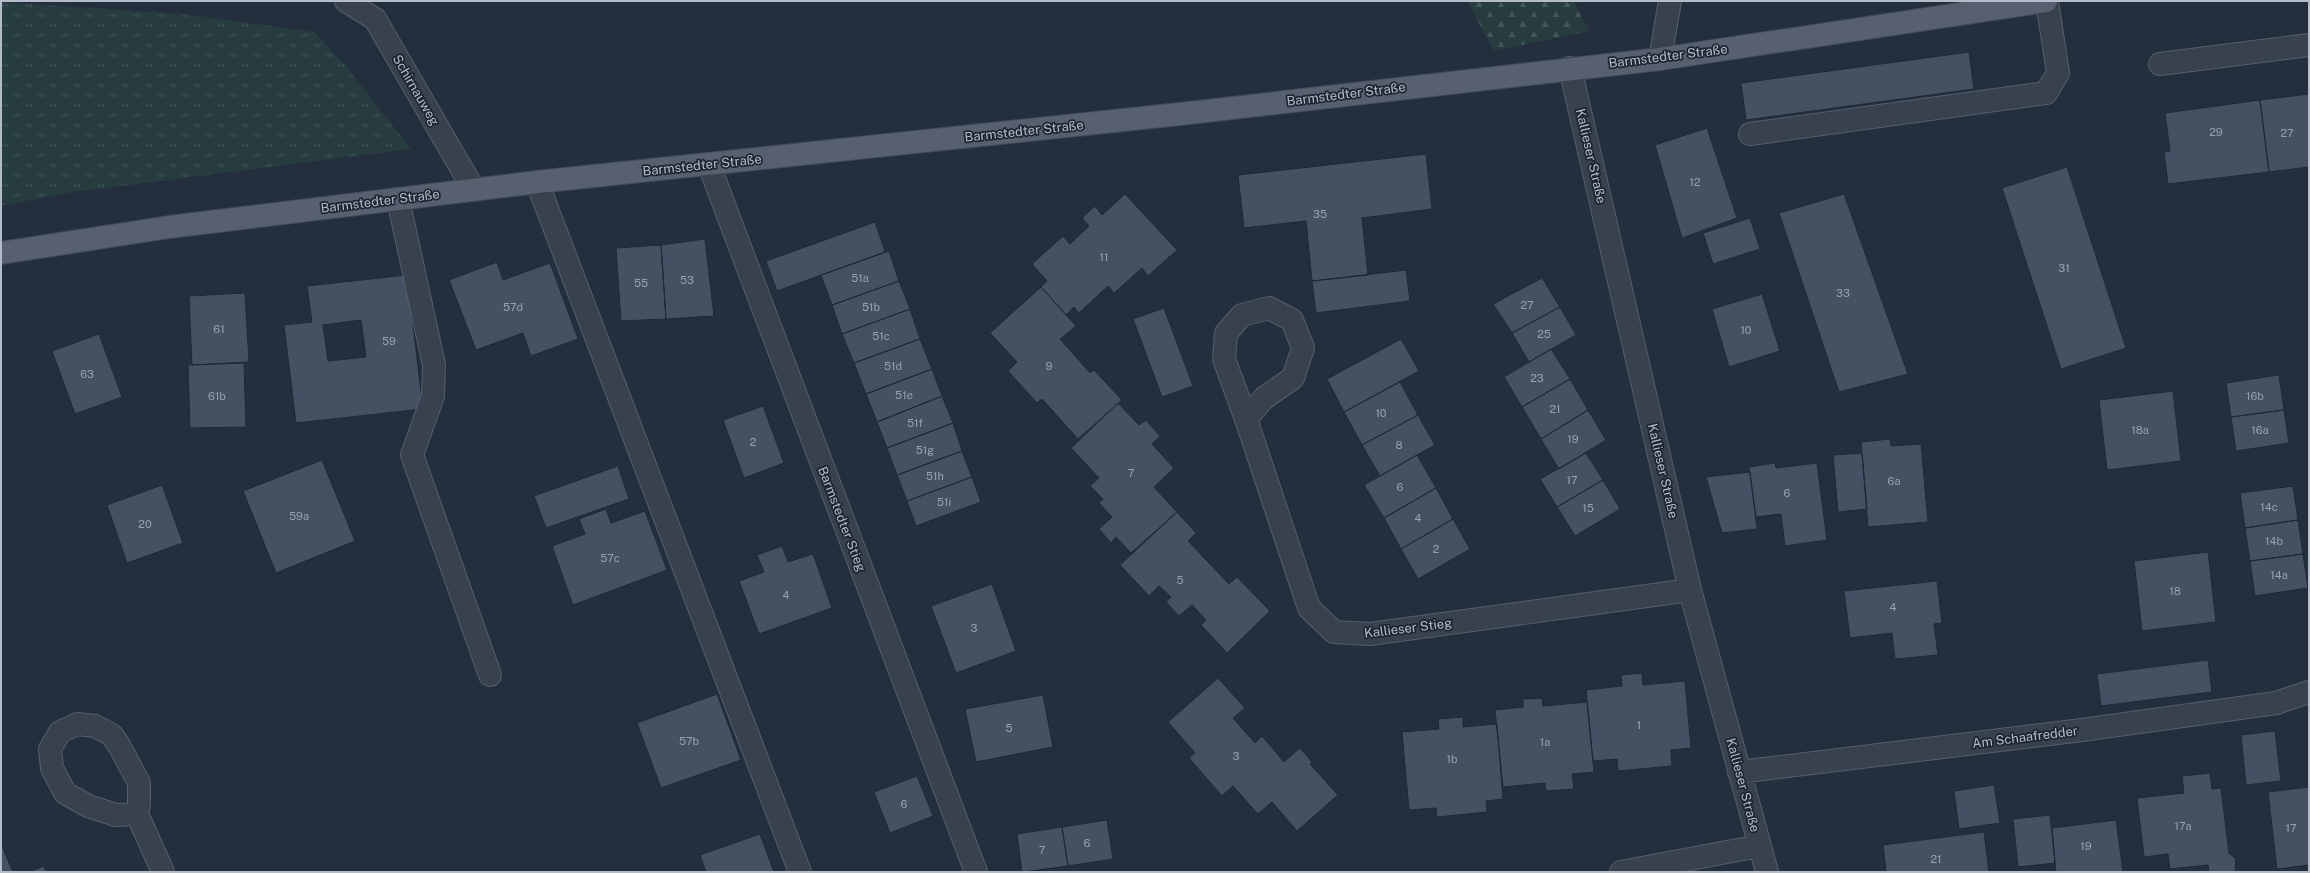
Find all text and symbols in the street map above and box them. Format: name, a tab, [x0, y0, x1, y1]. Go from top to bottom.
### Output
street label: Barmstedter Straße	[1608, 41, 1728, 71]
street label: Schirnauweg	[390, 52, 442, 128]
street label: Barmstedter Straße	[1286, 79, 1406, 109]
street label: Kallieser Straße	[1573, 107, 1609, 205]
street label: Barmstedter Straße	[964, 117, 1084, 145]
house number: 29	[2209, 126, 2223, 138]
house number: 27	[2280, 127, 2294, 139]
street label: Barmstedter Straße	[642, 151, 762, 179]
house number: 12	[1689, 176, 1701, 188]
street label: Barmstedter Straße	[320, 186, 440, 216]
house number: 35	[1313, 208, 1327, 220]
house number: 11	[1100, 251, 1108, 263]
house number: 31	[2058, 262, 2070, 274]
house number: 51a	[851, 272, 869, 284]
house number: 53	[680, 274, 694, 286]
house number: 55	[634, 277, 648, 289]
house number: 33	[1836, 287, 1850, 299]
house number: 27	[1520, 299, 1534, 311]
house number: 57d	[503, 301, 523, 313]
house number: 51b	[862, 301, 880, 313]
house number: 61	[213, 323, 225, 335]
house number: 10	[1740, 324, 1752, 336]
house number: 25	[1537, 328, 1551, 340]
house number: 51c	[872, 330, 890, 342]
house number: 59	[382, 335, 396, 347]
house number: 51d	[884, 360, 902, 372]
house number: 9	[1046, 360, 1053, 372]
house number: 63	[80, 368, 94, 380]
house number: 23	[1530, 372, 1544, 384]
house number: 51e	[895, 389, 913, 401]
house number: 61b	[208, 390, 226, 402]
house number: 16b	[2246, 390, 2264, 402]
house number: 21	[1549, 403, 1561, 415]
house number: 10	[1375, 407, 1387, 419]
house number: 51f	[907, 417, 924, 429]
street label: Kallieser Straße	[1645, 422, 1681, 520]
house number: 18a	[2131, 424, 2149, 436]
house number: 16a	[2251, 424, 2269, 436]
house number: 19	[1567, 433, 1579, 445]
house number: 2	[750, 436, 757, 448]
house number: 8	[1395, 439, 1403, 451]
house number: 51g	[916, 444, 934, 456]
street label: Barmstedter Stieg	[815, 464, 869, 574]
house number: 7	[1128, 467, 1135, 479]
house number: 51h	[926, 470, 944, 482]
house number: 17	[1566, 474, 1578, 486]
house number: 6a	[1888, 475, 1900, 487]
house number: 6	[1397, 481, 1404, 493]
house number: 6	[1784, 487, 1791, 499]
house number: 51i	[937, 496, 951, 508]
house number: 14c	[2260, 501, 2278, 513]
house number: 15	[1582, 502, 1594, 514]
house number: 59a	[289, 510, 309, 522]
house number: 4	[1415, 512, 1422, 524]
house number: 20	[138, 518, 152, 530]
house number: 14b	[2265, 535, 2283, 547]
house number: 2	[1433, 543, 1440, 555]
house number: 57c	[600, 552, 620, 564]
house number: 14a	[2270, 569, 2288, 581]
house number: 5	[1176, 574, 1184, 586]
house number: 18	[2169, 585, 2181, 597]
house number: 4	[783, 589, 790, 601]
house number: 4	[1890, 601, 1897, 613]
street label: Kallieser Stieg	[1363, 615, 1453, 641]
house number: 3	[971, 622, 978, 634]
house number: 1	[1637, 719, 1641, 731]
house number: 5	[1005, 722, 1013, 734]
street label: Am Schaafredder	[1971, 723, 2079, 751]
house number: 57b	[679, 735, 699, 747]
house number: 1a	[1540, 736, 1550, 748]
street label: Kallieser Straße	[1723, 736, 1763, 834]
house number: 3	[1233, 750, 1240, 762]
house number: 1b	[1446, 753, 1458, 765]
house number: 6	[901, 798, 908, 810]
house number: 17a	[2174, 820, 2192, 832]
house number: 17	[2285, 822, 2297, 834]
house number: 6	[1084, 837, 1091, 849]
house number: 19	[2080, 840, 2092, 852]
house number: 7	[1039, 844, 1046, 856]
house number: 21	[1930, 853, 1942, 865]

